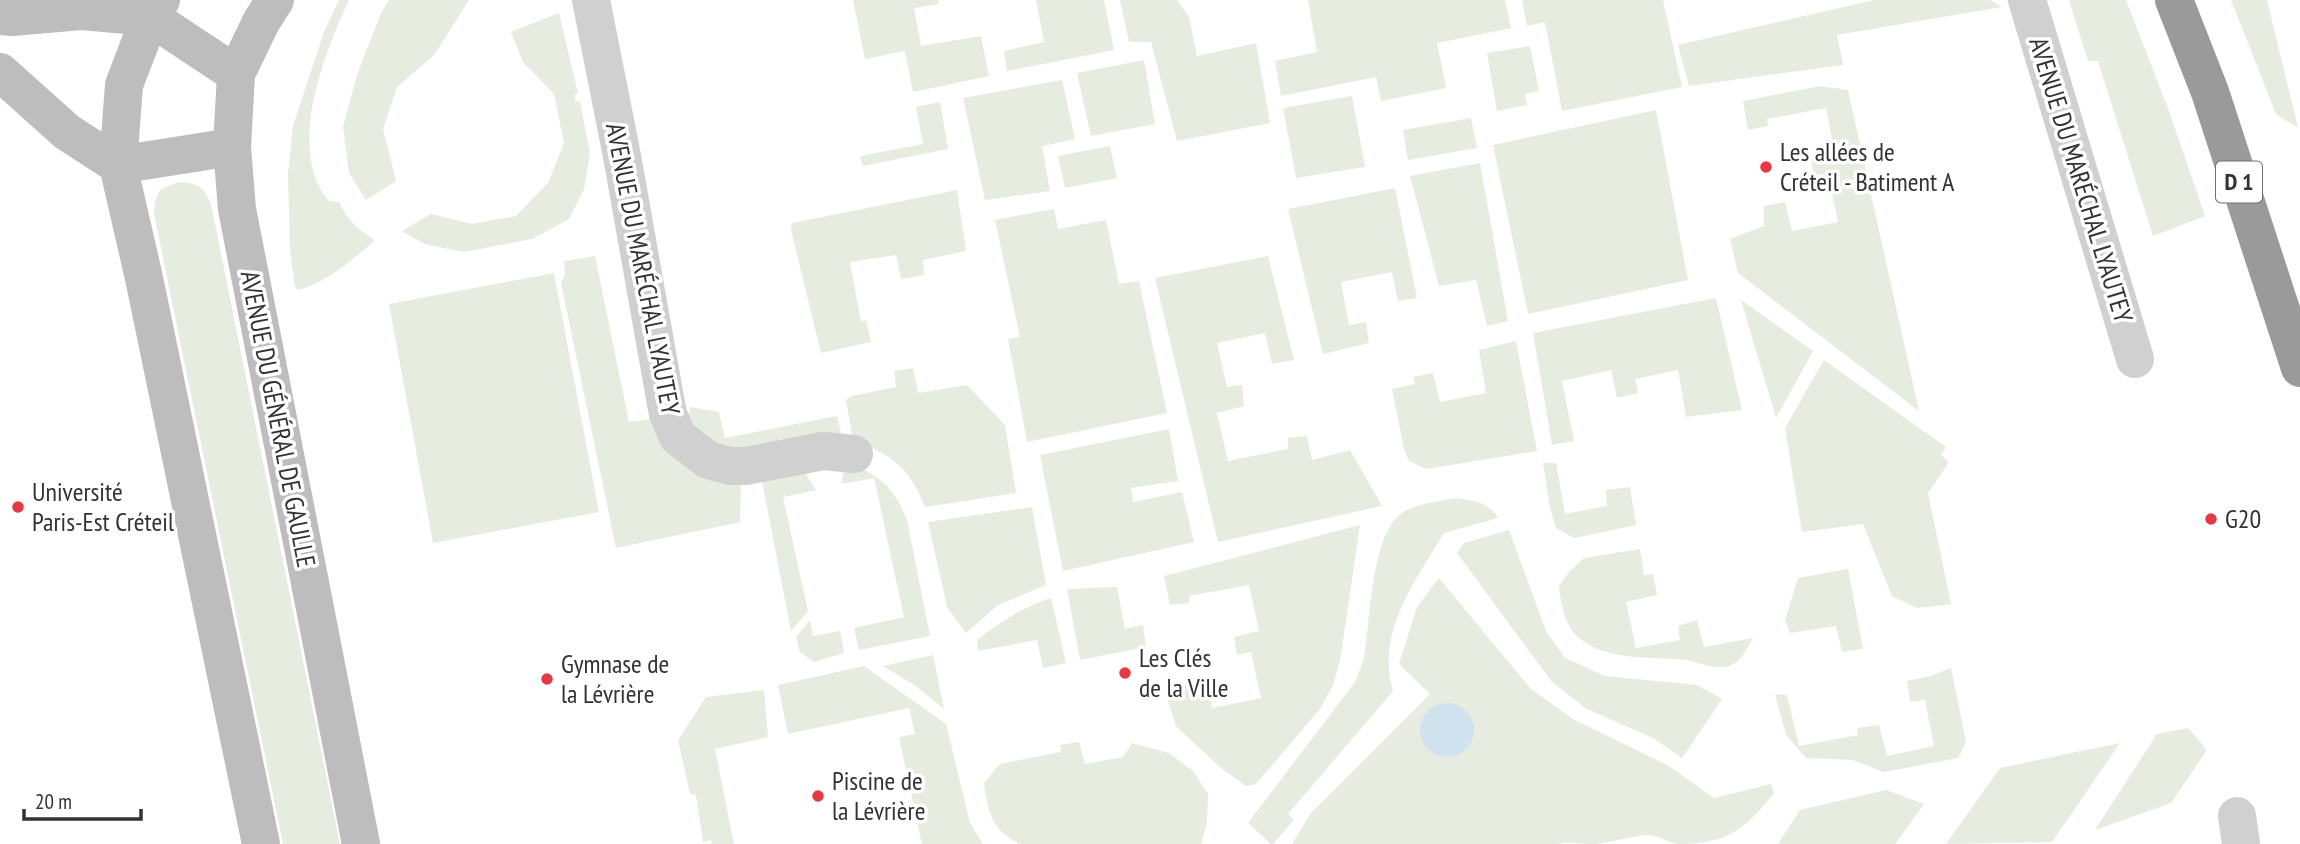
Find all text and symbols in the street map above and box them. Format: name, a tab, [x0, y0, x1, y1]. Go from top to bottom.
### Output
street label: AVENUE DU MARÉCHAL LYAUTEY	[2022, 33, 2141, 327]
street label: AVENUE DU MARÉCHAL LYAUTEY	[599, 120, 688, 418]
place label: Les allées de Créteil - Batiment A	[1780, 135, 1955, 198]
marker: Les allées de Créteil - Batiment A	[1758, 159, 1774, 175]
road number: D 1	[2216, 162, 2262, 202]
street label: AVENUE DU GÉNÉRAL DE GAULLE	[234, 268, 323, 570]
place label: Université Paris-Est Créteil	[32, 475, 174, 538]
marker: Université Paris-Est Créteil	[10, 499, 26, 515]
place label: G20	[2225, 502, 2261, 535]
marker: G20	[2203, 511, 2219, 527]
place label: Les Clés de la Ville	[1139, 641, 1228, 704]
place label: Gymnase de la Lévrière	[561, 647, 669, 710]
marker: Les Clés de la Ville	[1117, 665, 1133, 681]
marker: Gymnase de la Lévrière	[539, 671, 555, 687]
place label: Piscine de la Lévrière	[832, 764, 925, 827]
scale bar	[24, 778, 142, 822]
text: 20 m	[35, 788, 72, 815]
marker: Piscine de la Lévrière	[810, 788, 826, 804]

